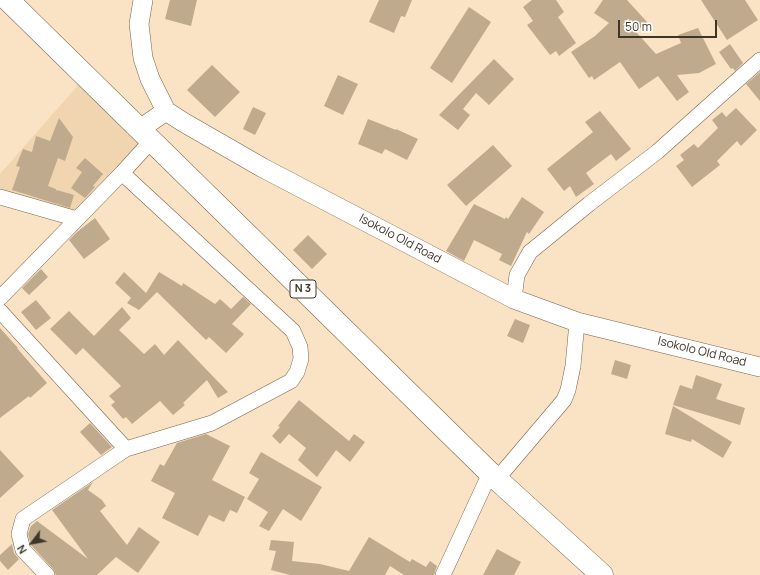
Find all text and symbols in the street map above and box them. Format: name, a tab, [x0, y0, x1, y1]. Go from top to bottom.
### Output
scale bar	[620, 12, 719, 38]
text: 50 m	[625, 18, 652, 35]
street label: Isokolo Old Road	[357, 211, 443, 267]
road number: N 3	[290, 280, 316, 298]
street label: Isokolo Old Road	[656, 334, 748, 370]
north arrow	[12, 523, 52, 563]
text: N	[13, 542, 30, 557]

